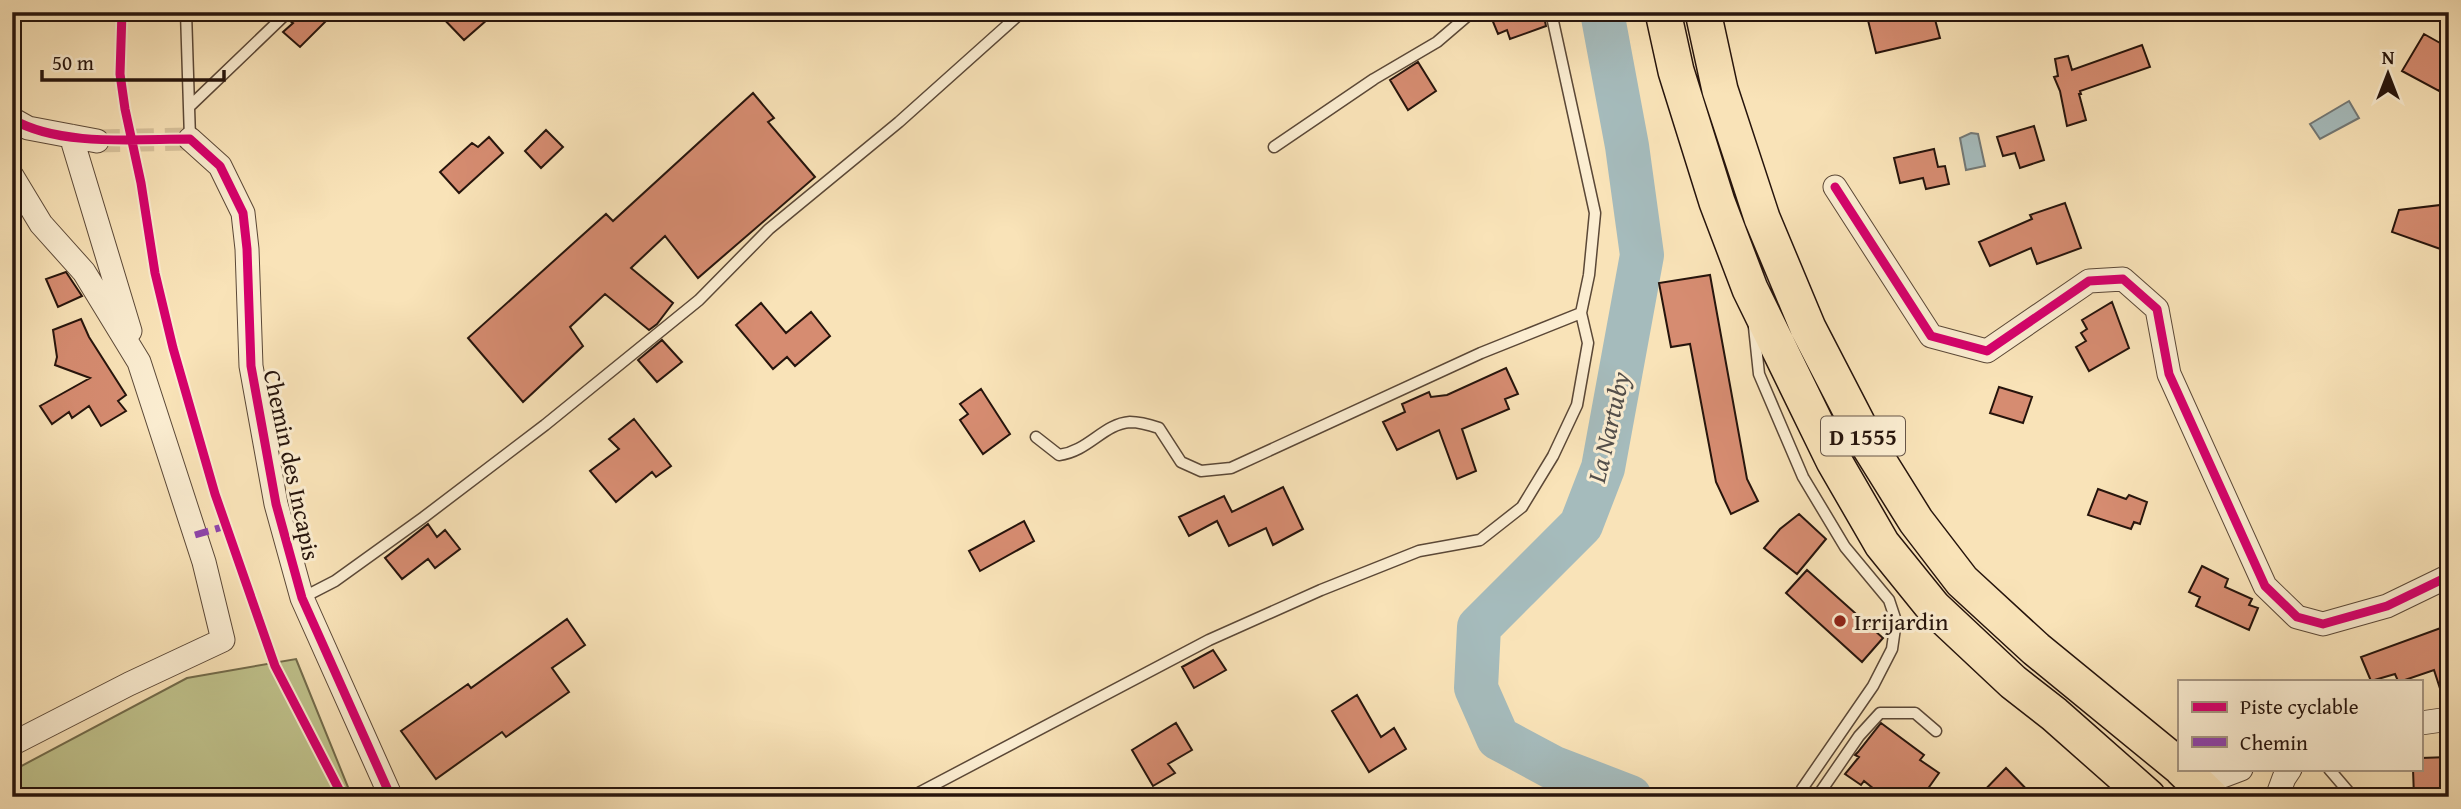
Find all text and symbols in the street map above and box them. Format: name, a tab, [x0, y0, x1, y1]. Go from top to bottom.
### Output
scale bar	[42, 38, 224, 82]
north arrow	[2352, 38, 2422, 108]
text: N	[2382, 43, 2395, 71]
text: 50 m	[52, 47, 94, 78]
street label: Chemin des Incapis	[255, 367, 329, 563]
water label: La Nartuby	[1576, 368, 1640, 487]
road number: D 1555	[1821, 416, 1905, 456]
place label: Irrijardin	[1854, 604, 1949, 639]
marker: Irrijardin	[1832, 613, 1848, 629]
legend	[2178, 680, 2422, 770]
text: Piste cyclable	[2240, 691, 2359, 722]
text: Chemin	[2240, 727, 2308, 758]

